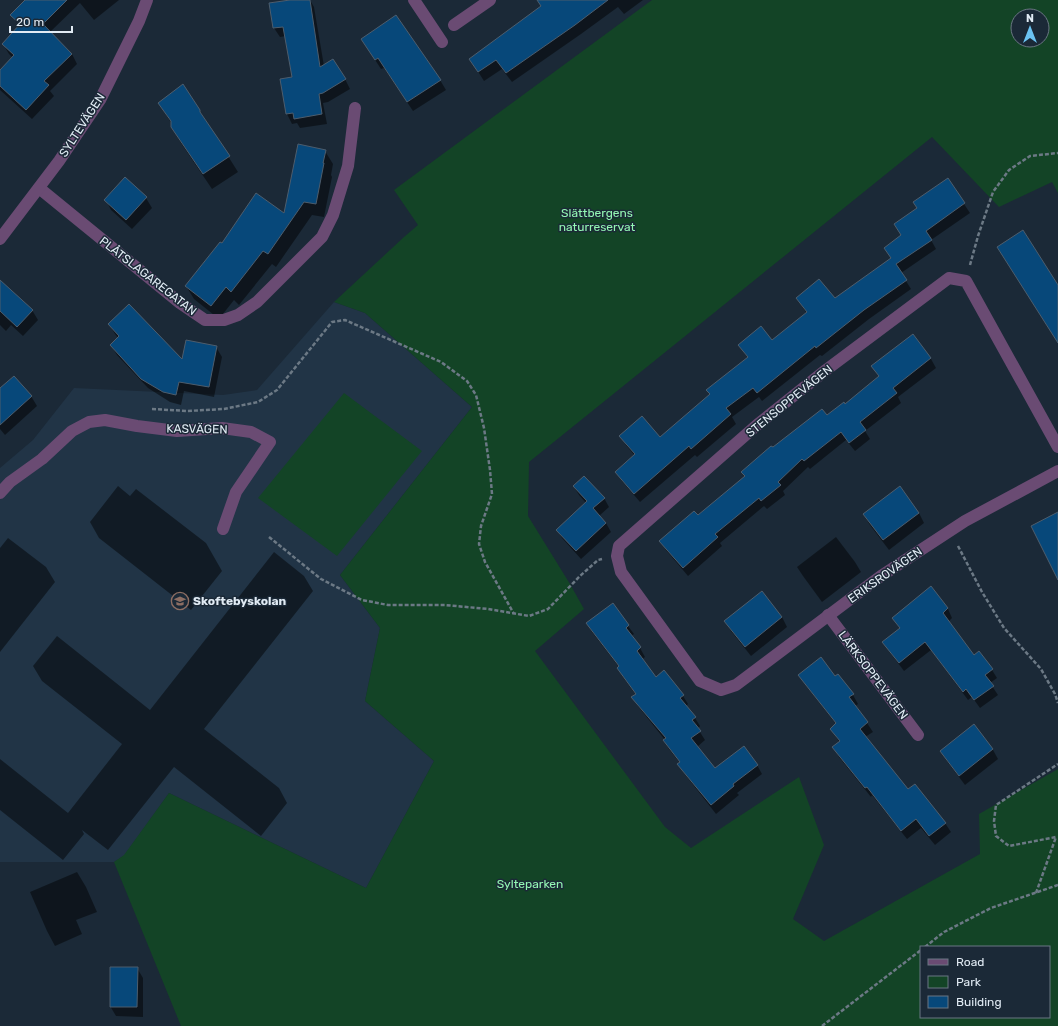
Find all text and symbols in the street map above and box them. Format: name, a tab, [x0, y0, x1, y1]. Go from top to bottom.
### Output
scale bar	[10, 8, 72, 34]
north arrow	[1010, 8, 1050, 48]
text: N	[1026, 12, 1034, 25]
text: 20 m	[16, 15, 44, 29]
street label: SYLTEVÄGEN	[56, 90, 108, 160]
park label: Slättbergens naturreservat	[559, 206, 636, 234]
street label: PLÅTSLAGAREGATAN	[97, 234, 199, 318]
street label: STENSOPPEVÄGEN	[743, 362, 835, 440]
street label: KASVÄGEN	[166, 421, 228, 437]
street label: ERIKSROVÄGEN	[845, 544, 925, 606]
school or university icon: Skoftebyskolan	[170, 591, 190, 611]
place label: Skoftebyskolan	[193, 594, 287, 608]
street label: LÄRKSOPPEVÄGEN	[835, 628, 911, 722]
park label: Sylteparken	[497, 877, 563, 891]
legend	[920, 946, 1050, 1018]
text: Road	[956, 955, 984, 969]
text: Park	[956, 975, 982, 989]
text: Building	[956, 995, 1002, 1009]

